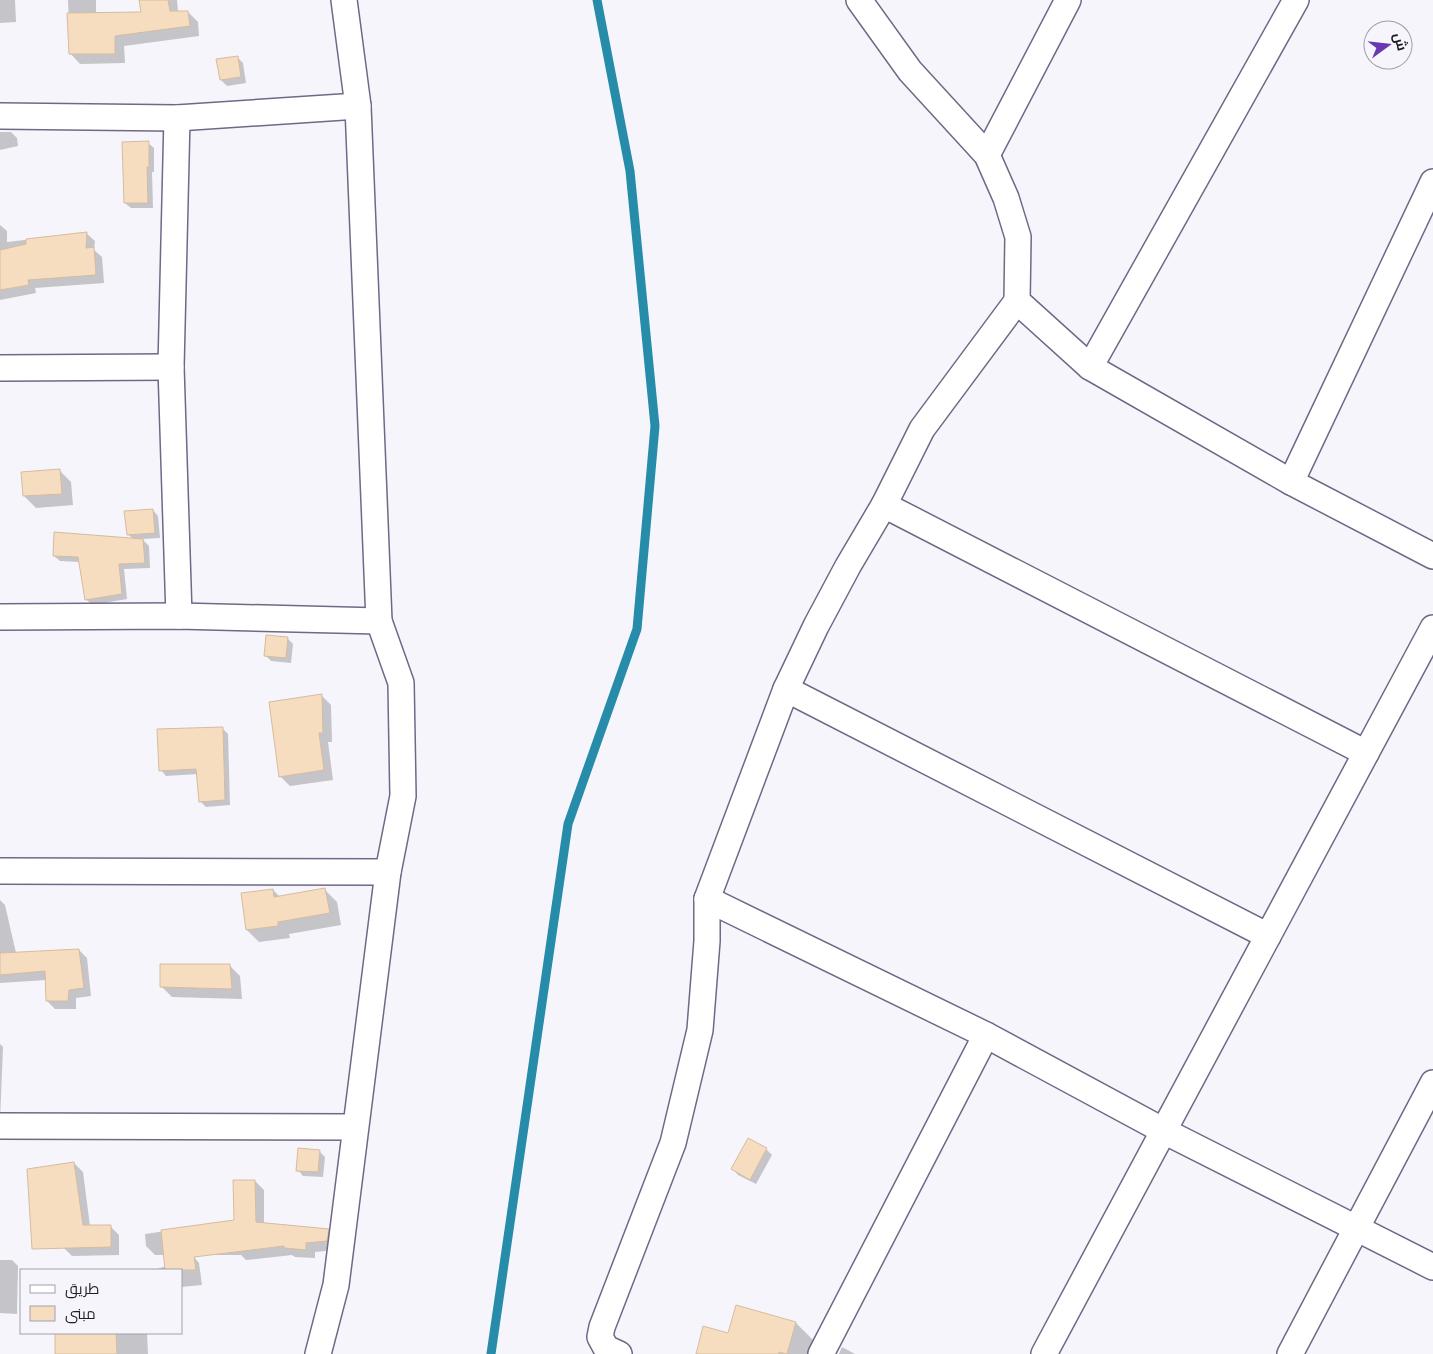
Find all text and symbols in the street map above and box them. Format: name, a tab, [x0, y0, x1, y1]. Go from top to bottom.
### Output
north arrow	[1363, 20, 1413, 70]
text: ش	[1390, 31, 1412, 53]
legend	[20, 1269, 182, 1334]
text: طريق	[65, 1279, 99, 1299]
text: مبنى	[65, 1304, 96, 1324]

